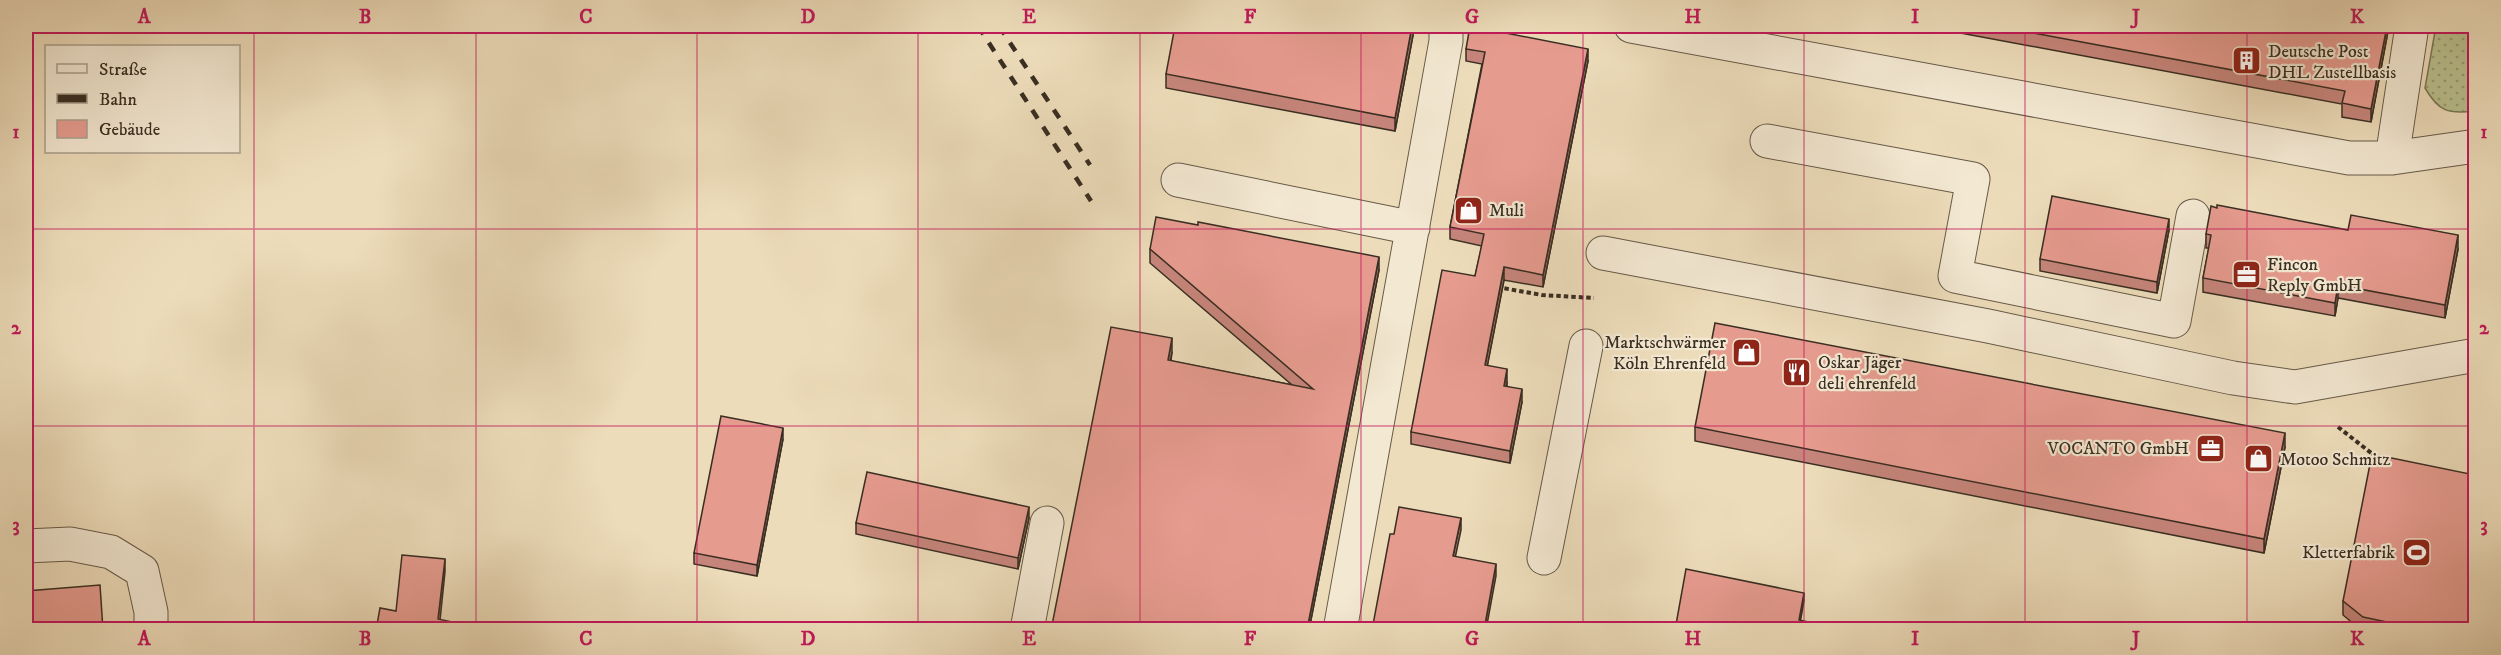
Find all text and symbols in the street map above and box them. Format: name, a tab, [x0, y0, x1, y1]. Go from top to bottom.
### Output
text: A	[137, 5, 152, 30]
text: B	[359, 5, 371, 30]
text: C	[579, 5, 593, 30]
text: D	[801, 5, 816, 30]
text: E	[1022, 5, 1036, 30]
text: F	[1244, 5, 1257, 30]
text: G	[1465, 5, 1479, 30]
text: H	[1685, 5, 1702, 30]
text: I	[1911, 5, 1919, 30]
text: J	[2130, 5, 2140, 30]
text: K	[2350, 5, 2365, 30]
place label: Deutsche Post DHL Zustellbasis	[2268, 41, 2396, 84]
legend	[45, 45, 240, 153]
building icon: Deutsche Post DHL Zustellbasis	[2231, 45, 2263, 77]
text: Straße	[99, 59, 147, 81]
text: Bahn	[99, 89, 137, 111]
text: Gebäude	[99, 119, 160, 141]
text: 1	[12, 120, 20, 145]
text: 1	[2480, 120, 2488, 145]
shop icon: Muli	[1452, 194, 1484, 226]
place label: Muli	[1489, 200, 1524, 222]
place label: Fincon Reply GmbH	[2267, 254, 2362, 297]
office icon: Fincon Reply GmbH	[2230, 258, 2262, 290]
text: 2	[11, 316, 22, 341]
text: 2	[2479, 316, 2490, 341]
place label: Marktschwärmer Köln Ehrenfeld	[1604, 332, 1726, 375]
shop icon: Marktschwärmer Köln Ehrenfeld	[1731, 336, 1763, 368]
place label: Oskar Jäger deli ehrenfeld	[1818, 352, 1916, 395]
restaurant icon: Oskar Jäger deli ehrenfeld	[1781, 356, 1813, 388]
office icon: VOCANTO GmbH	[2194, 432, 2226, 464]
place label: VOCANTO GmbH	[2046, 438, 2189, 460]
shop icon: Motoo Schmitz	[2243, 443, 2275, 475]
place label: Motoo Schmitz	[2280, 449, 2391, 471]
text: 3	[12, 513, 20, 538]
text: 3	[2480, 513, 2488, 538]
sports icon: Kletterfabrik	[2400, 536, 2432, 568]
place label: Kletterfabrik	[2302, 542, 2395, 564]
text: A	[137, 627, 152, 652]
text: B	[359, 627, 371, 652]
text: C	[579, 627, 593, 652]
text: D	[801, 627, 816, 652]
text: E	[1022, 627, 1036, 652]
text: F	[1244, 627, 1257, 652]
text: G	[1465, 627, 1479, 652]
text: H	[1685, 627, 1702, 652]
text: I	[1911, 627, 1919, 652]
text: J	[2130, 627, 2140, 652]
text: K	[2350, 627, 2365, 652]

